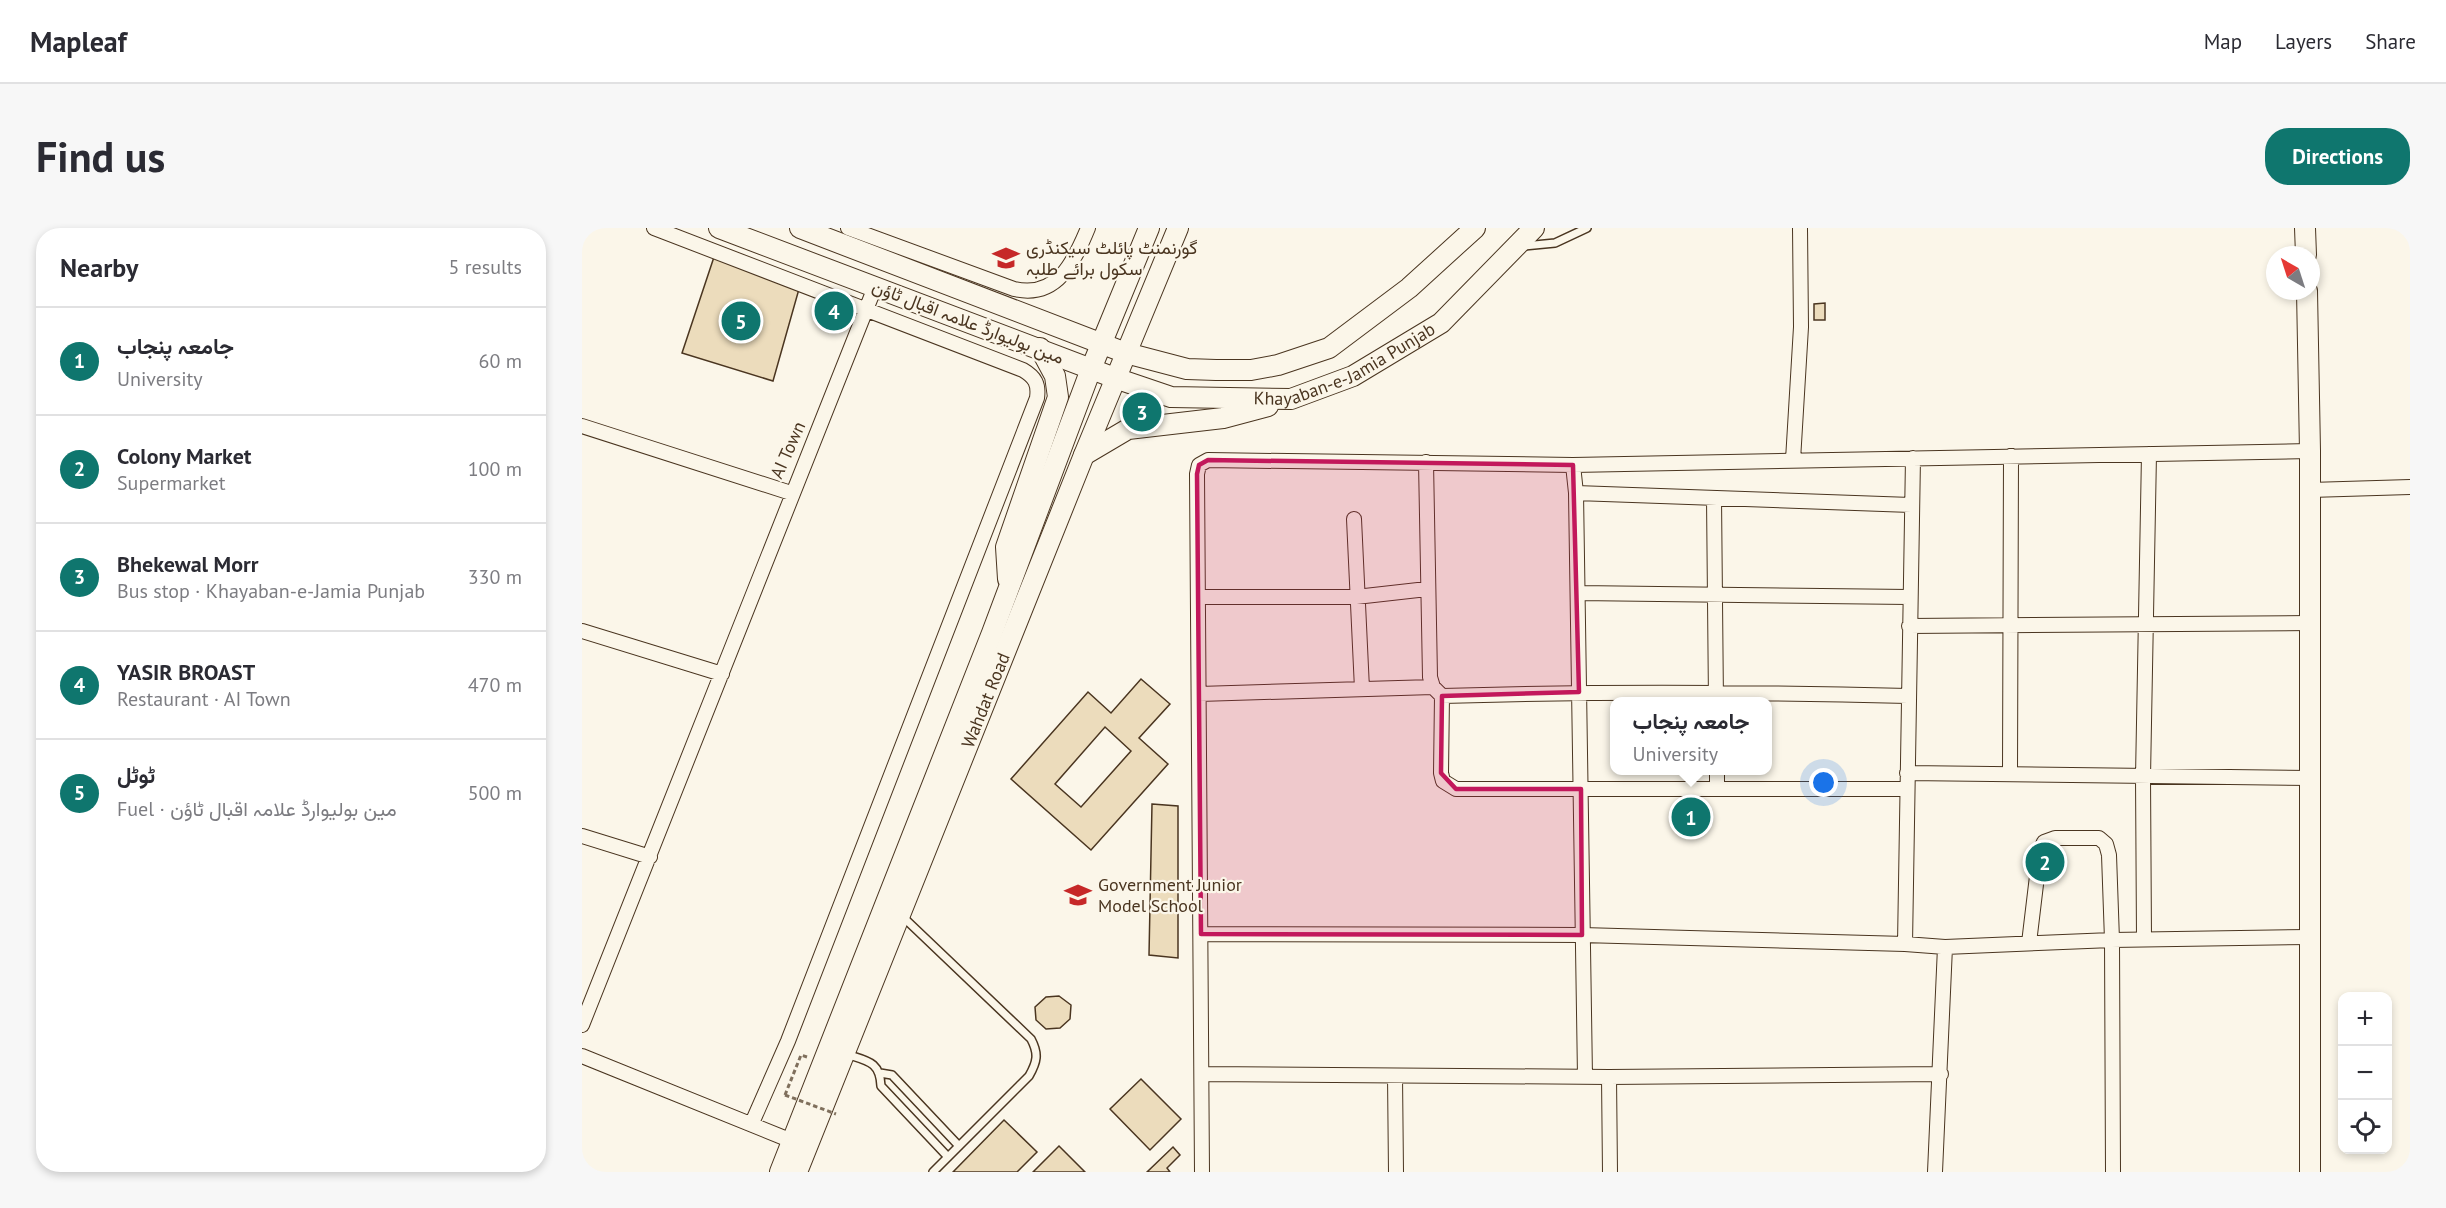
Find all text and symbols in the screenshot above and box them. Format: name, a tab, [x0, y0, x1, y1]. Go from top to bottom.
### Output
text: Mapleaf	[30, 23, 127, 60]
text: Map	[2204, 28, 2242, 55]
text: Layers	[2275, 28, 2332, 55]
text: Share	[2365, 28, 2416, 55]
button: Directions	[2265, 128, 2410, 185]
text: Find us	[36, 129, 165, 184]
place label: گورنمنٹ پائلٹ سیکنڈری سکول برائے طلبہ	[1026, 236, 1197, 280]
school or university icon: گورنمنٹ پائلٹ سیکنڈری سکول برائے طلبہ	[991, 243, 1021, 273]
north arrow	[2266, 246, 2320, 300]
text: Nearby	[60, 251, 138, 284]
text: 5 results	[449, 254, 522, 280]
street label: مین بولیوارڈ علامہ اقبال ٹاؤن	[869, 274, 1067, 369]
pin: 4	[814, 288, 854, 334]
pin: 5	[722, 298, 760, 344]
street label: Khayaban-e-Jamia Punjab	[1253, 317, 1439, 410]
text: جامعہ پنجاب	[117, 332, 234, 360]
text: 1	[74, 348, 85, 374]
text: 60 m	[479, 348, 522, 374]
text: University	[117, 366, 203, 392]
pin: 3	[1122, 390, 1162, 435]
street label: AI Town	[765, 418, 810, 482]
text: Colony Market	[117, 442, 252, 470]
text: 2	[74, 456, 85, 482]
text: 100 m	[468, 456, 522, 482]
text: Supermarket	[117, 470, 225, 496]
text: Bhekewal Morr	[117, 550, 258, 578]
text: 3	[74, 564, 85, 590]
text: 330 m	[468, 564, 522, 590]
text: Bus stop · Khayaban-e-Jamia Punjab	[117, 578, 425, 604]
street label: Wahdat Road	[956, 649, 1015, 751]
text: YASIR BROAST	[117, 658, 255, 686]
text: 4	[74, 672, 85, 698]
text: 470 m	[468, 672, 522, 698]
text: Restaurant · AI Town	[117, 686, 291, 712]
popup	[1610, 697, 1772, 775]
text: جامعہ پنجاب	[1633, 707, 1749, 735]
text: University	[1633, 741, 1718, 767]
text: ٹوٹل	[117, 761, 155, 789]
your location	[1809, 768, 1838, 797]
text: 5	[74, 780, 85, 806]
text: 500 m	[468, 780, 522, 806]
pin: 1	[1672, 794, 1710, 840]
text: Fuel · مین بولیوارڈ علامہ اقبال ٹاؤن	[117, 796, 397, 822]
pin: 2	[2026, 840, 2064, 884]
place label: Government Junior Model School	[1098, 873, 1242, 917]
school or university icon: Government Junior Model School	[1063, 880, 1093, 910]
map controls	[2338, 992, 2392, 1154]
button: +	[2338, 992, 2392, 1046]
button: −	[2338, 1046, 2392, 1100]
button: locate	[2338, 1100, 2392, 1154]

